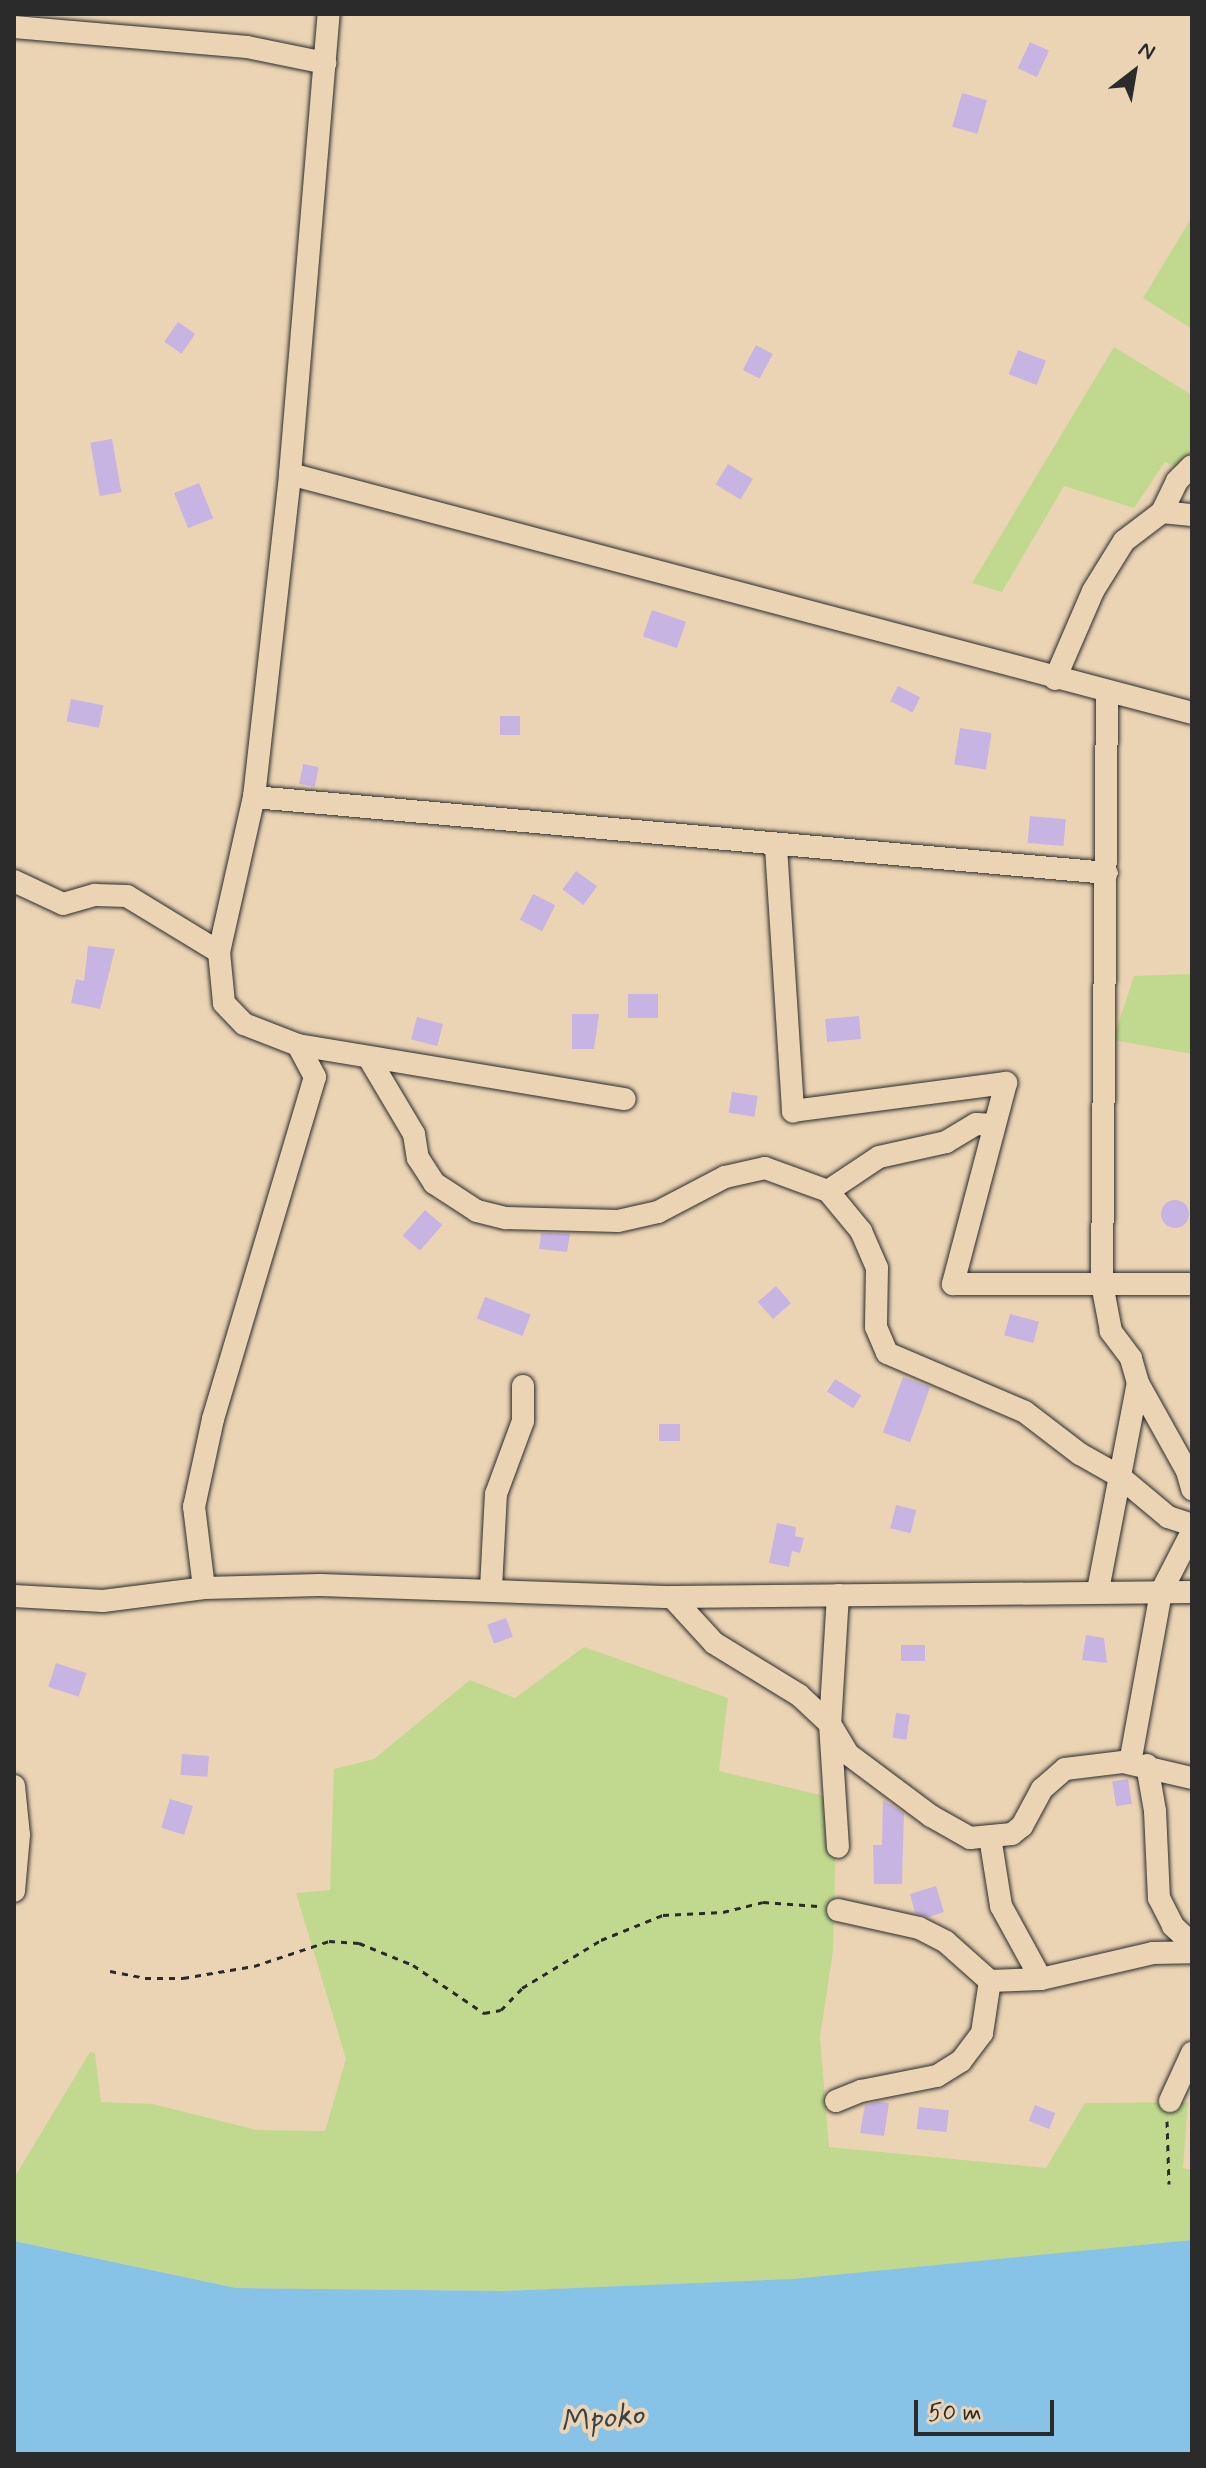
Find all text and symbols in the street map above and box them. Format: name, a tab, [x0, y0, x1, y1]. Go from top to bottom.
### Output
north arrow	[1094, 32, 1174, 112]
text: N	[1133, 36, 1160, 67]
scale bar	[918, 2384, 1058, 2434]
water label: Mpoko	[558, 2396, 646, 2442]
text: 50 m	[928, 2398, 982, 2429]

